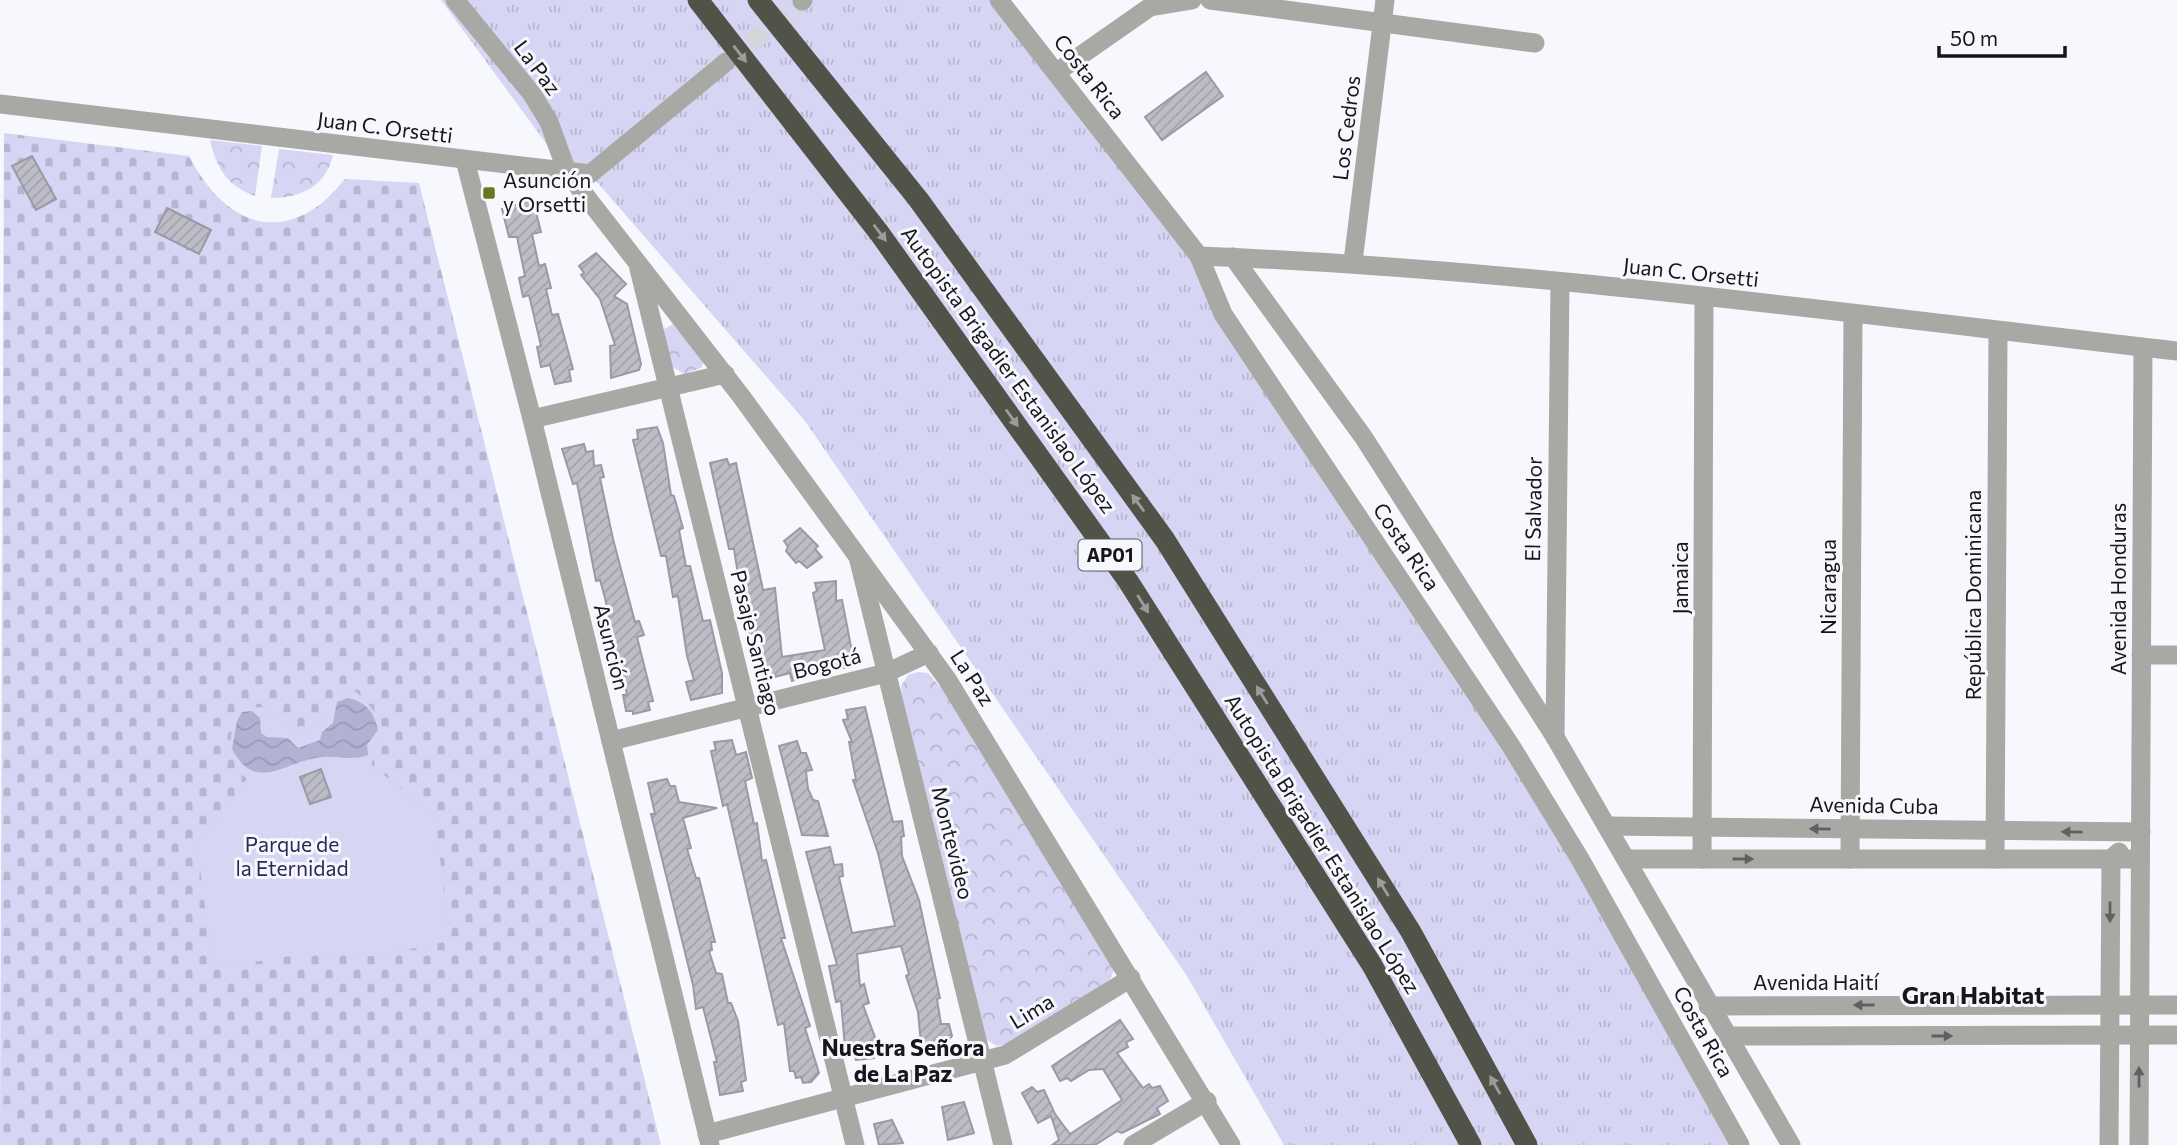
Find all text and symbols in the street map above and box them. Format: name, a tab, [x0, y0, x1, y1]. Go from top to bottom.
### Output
scale bar	[1939, 14, 2065, 58]
text: 50 m	[1950, 25, 1998, 50]
street label: Costa Rica	[1049, 29, 1131, 123]
street label: La Paz	[510, 35, 567, 99]
one-way arrow	[733, 44, 748, 62]
street label: Los Cedros	[1327, 74, 1364, 182]
street label: Juan C. Orsetti	[316, 106, 454, 147]
place label: Asunción y Orsetti	[503, 167, 591, 216]
marker: Asunción y Orsetti	[481, 185, 497, 201]
street label: Autopista Brigadier Estanislao López	[897, 221, 1122, 517]
one-way arrow	[873, 224, 887, 242]
street label: Juan C. Orsetti	[1622, 252, 1760, 291]
one-way arrow	[1005, 409, 1019, 427]
street label: El Salvador	[1519, 456, 1546, 562]
street label: República Dominicana	[1960, 490, 1985, 700]
one-way arrow	[1132, 494, 1146, 512]
street label: Costa Rica	[1369, 497, 1446, 595]
street label: Avenida Honduras	[2105, 503, 2130, 675]
street label: Nicaragua	[1815, 539, 1840, 635]
road number: AP01	[1078, 540, 1142, 570]
street label: Jamaica	[1667, 541, 1692, 615]
street label: Pasaje Santiago	[726, 567, 787, 718]
one-way arrow	[1137, 595, 1150, 614]
street label: Asunción	[590, 601, 635, 692]
street label: Bogotá	[790, 642, 863, 683]
street label: La Paz	[946, 645, 1001, 710]
one-way arrow	[1255, 685, 1268, 704]
street label: Autopista Brigadier Estanislao López	[1220, 689, 1426, 998]
street label: Montevideo	[927, 783, 980, 902]
street label: Avenida Cuba	[1809, 791, 1939, 818]
one-way arrow	[1809, 823, 1831, 834]
one-way arrow	[2061, 826, 2083, 837]
park label: Parque de la Eternidad	[235, 831, 349, 880]
one-way arrow	[1732, 853, 1754, 865]
one-way arrow	[1376, 878, 1389, 897]
one-way arrow	[2104, 901, 2116, 923]
street label: Avenida Haití	[1753, 969, 1880, 994]
district label: Gran Habitat	[1902, 980, 2044, 1009]
street label: Costa Rica	[1669, 981, 1740, 1081]
street label: Lima	[1005, 988, 1058, 1033]
one-way arrow	[1853, 999, 1875, 1011]
one-way arrow	[1932, 1030, 1954, 1042]
district label: Nuestra Señora de La Paz	[822, 1033, 984, 1087]
one-way arrow	[2133, 1066, 2145, 1088]
one-way arrow	[1489, 1075, 1501, 1095]

